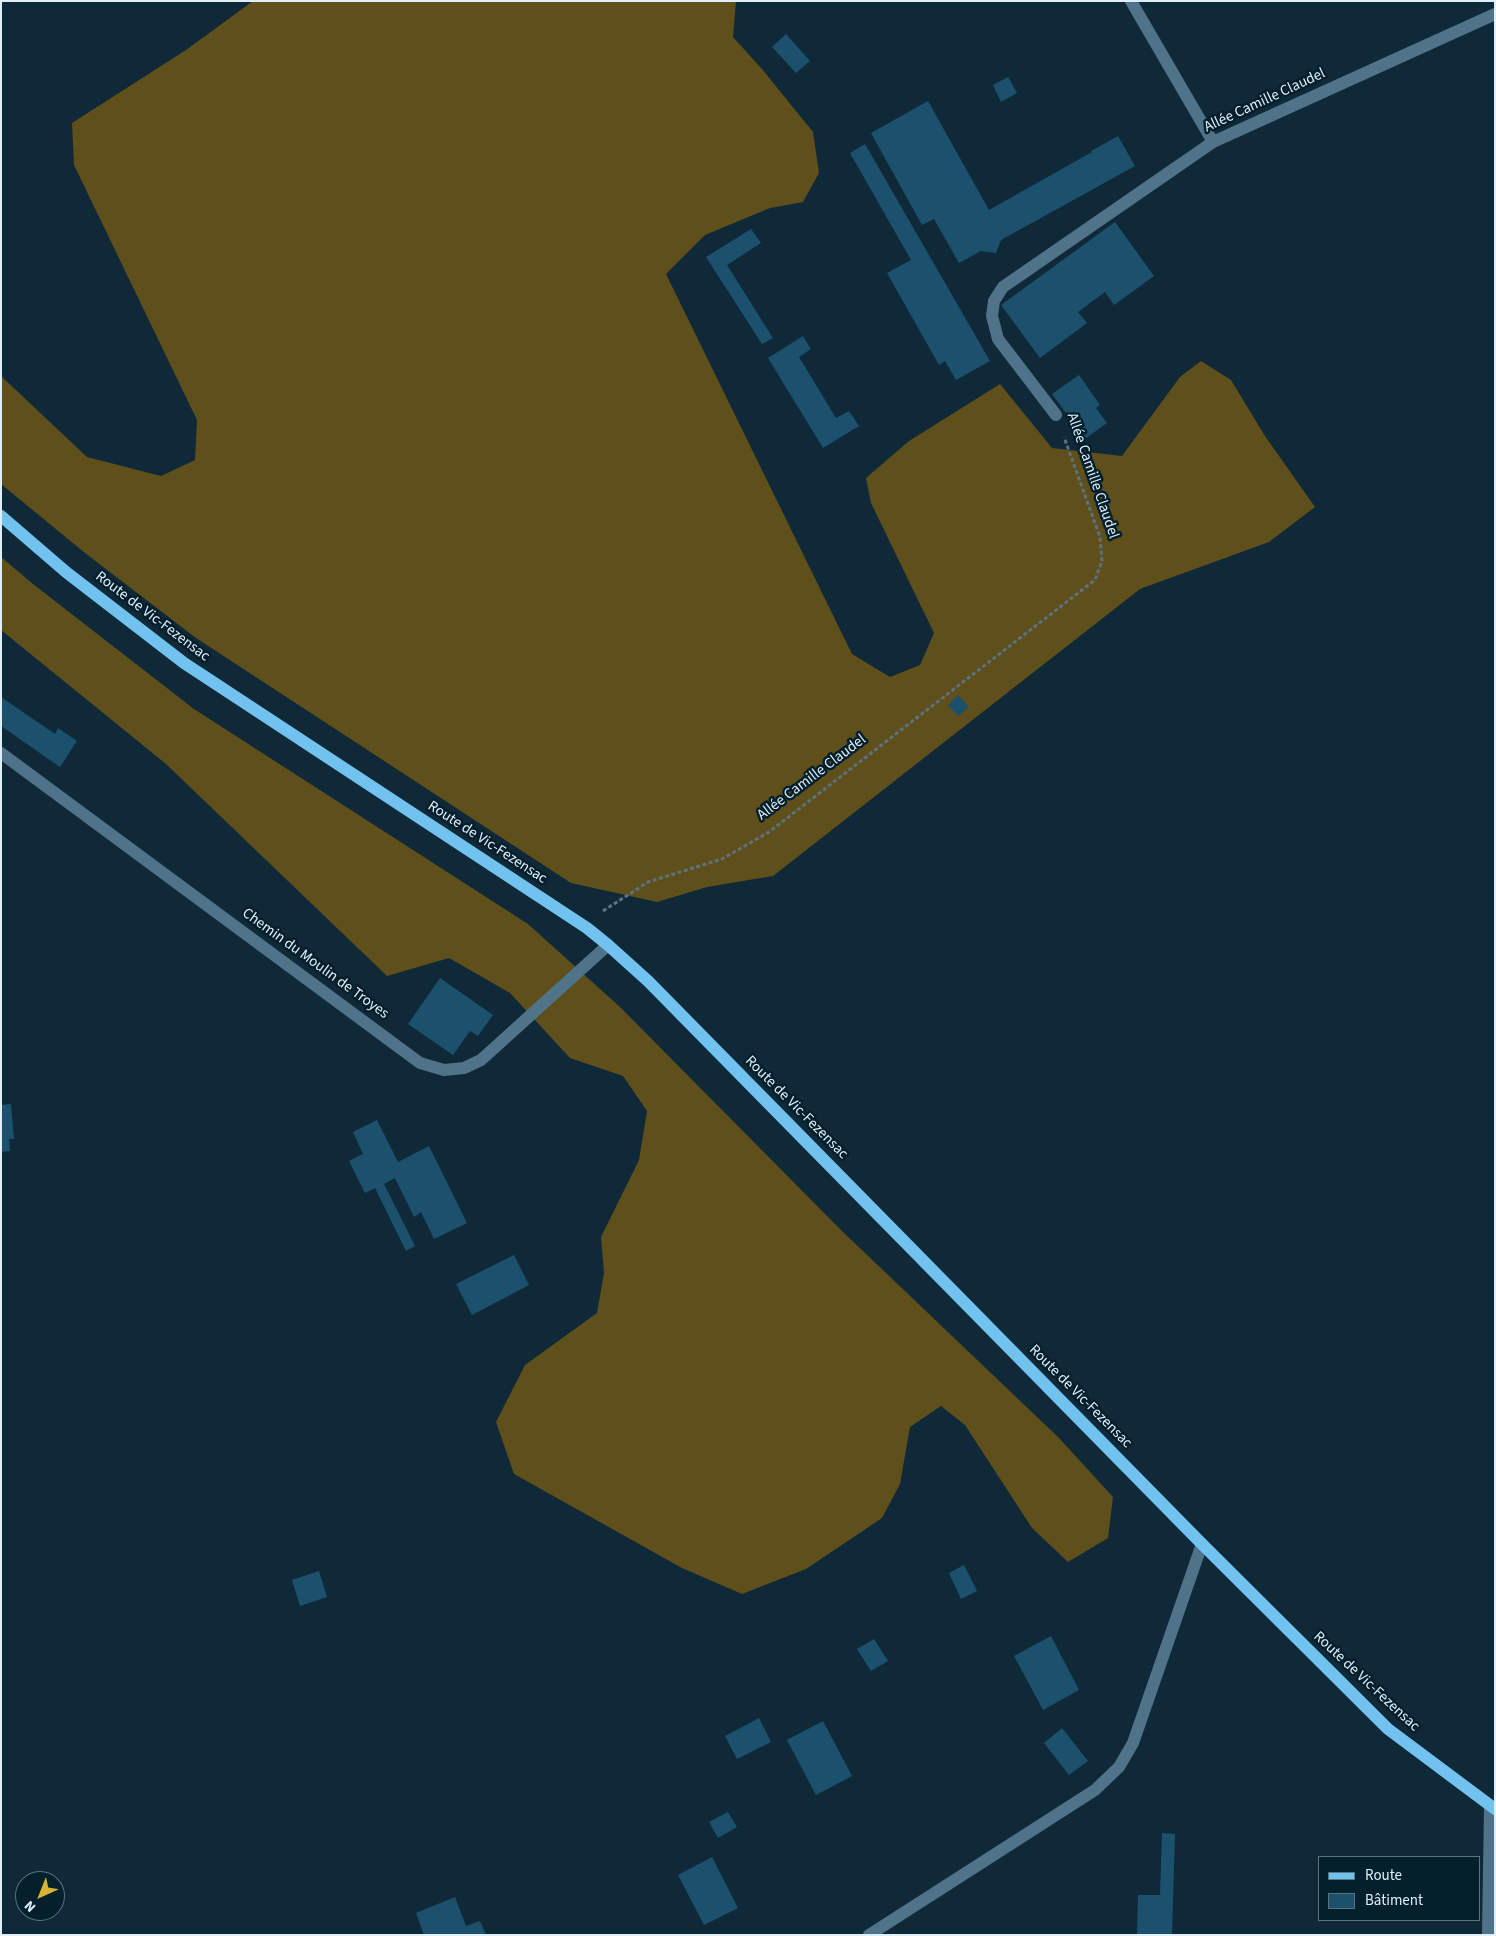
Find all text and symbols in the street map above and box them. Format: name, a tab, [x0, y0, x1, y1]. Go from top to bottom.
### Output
street label: Allée Camille Claudel	[1202, 65, 1328, 137]
street label: Allée Camille Claudel	[1062, 411, 1122, 541]
street label: Route de Vic-Fezensac	[91, 568, 213, 666]
street label: Allée Camille Claudel	[754, 731, 870, 825]
street label: Route de Vic-Fezensac	[424, 798, 550, 888]
street label: Chemin du Moulin de Troyes	[238, 905, 392, 1023]
street label: Route de Vic-Fezensac	[741, 1053, 851, 1163]
street label: Route de Vic-Fezensac	[1025, 1342, 1135, 1452]
street label: Route de Vic-Fezensac	[1309, 1628, 1423, 1736]
legend	[1318, 1856, 1481, 1921]
text: Route	[1365, 1865, 1402, 1886]
north arrow	[15, 1871, 65, 1921]
text: Bâtiment	[1365, 1890, 1423, 1911]
text: N	[20, 1896, 41, 1916]

